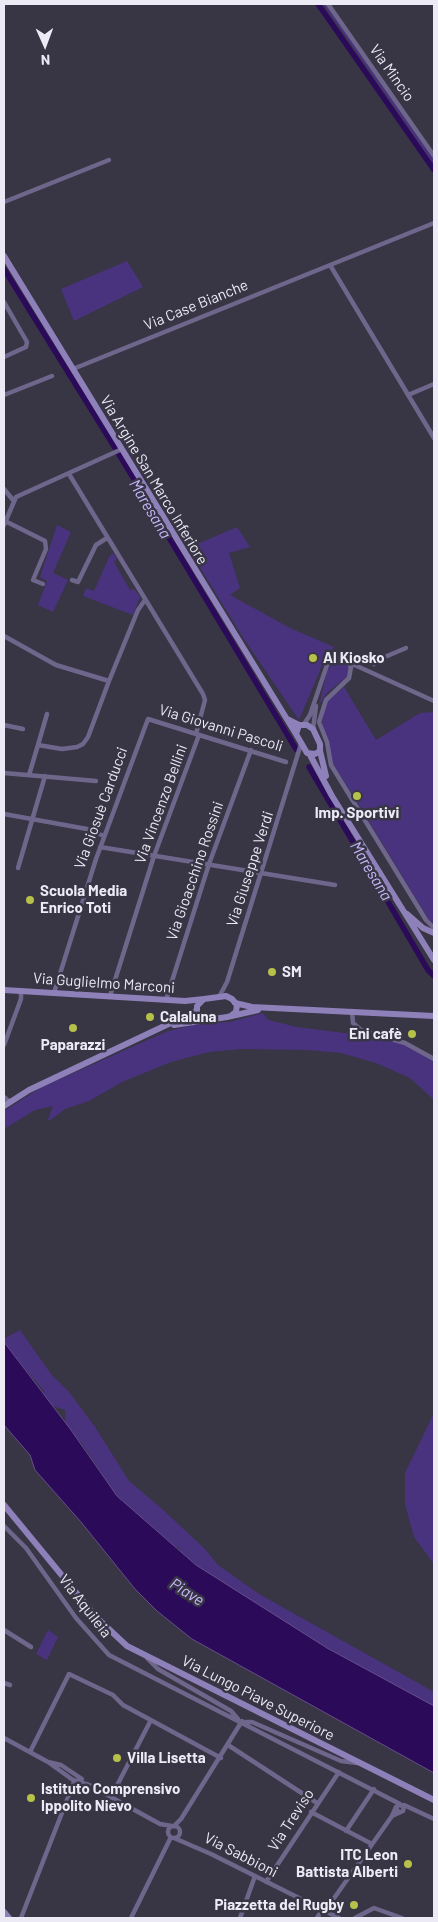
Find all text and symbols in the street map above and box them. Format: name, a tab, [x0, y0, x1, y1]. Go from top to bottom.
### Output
north arrow	[20, 20, 70, 70]
street label: Via Mincio	[366, 41, 418, 105]
text: N	[41, 52, 50, 69]
street label: Via Case Bianche	[141, 276, 251, 334]
street label: Via Argine San Marco Inferiore	[96, 392, 212, 568]
water label: Maresana	[125, 476, 175, 542]
place label: Al Kiosko	[323, 649, 384, 667]
marker: Al Kiosko	[307, 652, 319, 664]
street label: Via Giovanni Pascoli	[157, 701, 285, 755]
street label: Via Vincenzo Bellini	[131, 742, 191, 866]
street label: Via Giosuè Carducci	[71, 745, 131, 871]
marker: Imp. Sportivi	[351, 790, 363, 802]
street label: Via Gioacchino Rossini	[163, 799, 227, 943]
place label: Imp. Sportivi	[315, 804, 399, 822]
street label: Via Giuseppe Verdi	[223, 809, 277, 929]
water label: Maresana	[346, 838, 396, 904]
place label: Scuola Media Enrico Toti	[40, 882, 127, 917]
marker: Scuola Media Enrico Toti	[24, 894, 36, 906]
place label: SM	[282, 963, 302, 981]
marker: SM	[266, 966, 278, 978]
street label: Via Guglielmo Marconi	[32, 969, 176, 997]
place label: Calaluna	[160, 1008, 217, 1026]
marker: Calaluna	[144, 1011, 156, 1023]
marker: Paparazzi	[67, 1022, 79, 1034]
place label: Eni cafè	[349, 1025, 402, 1043]
marker: Eni cafè	[406, 1028, 418, 1040]
place label: Paparazzi	[41, 1036, 105, 1054]
street label: Via Aquileia	[55, 1571, 115, 1641]
water label: Piave	[166, 1574, 208, 1610]
street label: Via Lungo Piave Superiore	[179, 1652, 337, 1744]
place label: Villa Lisetta	[127, 1749, 206, 1767]
marker: Villa Lisetta	[111, 1752, 123, 1764]
place label: Istituto Comprensivo Ippolito Nievo	[41, 1780, 180, 1815]
street label: Via Treviso	[264, 1785, 318, 1855]
marker: Istituto Comprensivo Ippolito Nievo	[25, 1792, 37, 1804]
street label: Via Sabbioni	[201, 1829, 281, 1881]
place label: ITC Leon Battista Alberti	[296, 1846, 398, 1881]
marker: ITC Leon Battista Alberti	[402, 1858, 414, 1870]
place label: Piazzetta del Rugby	[214, 1896, 344, 1914]
marker: Piazzetta del Rugby	[348, 1899, 360, 1911]

